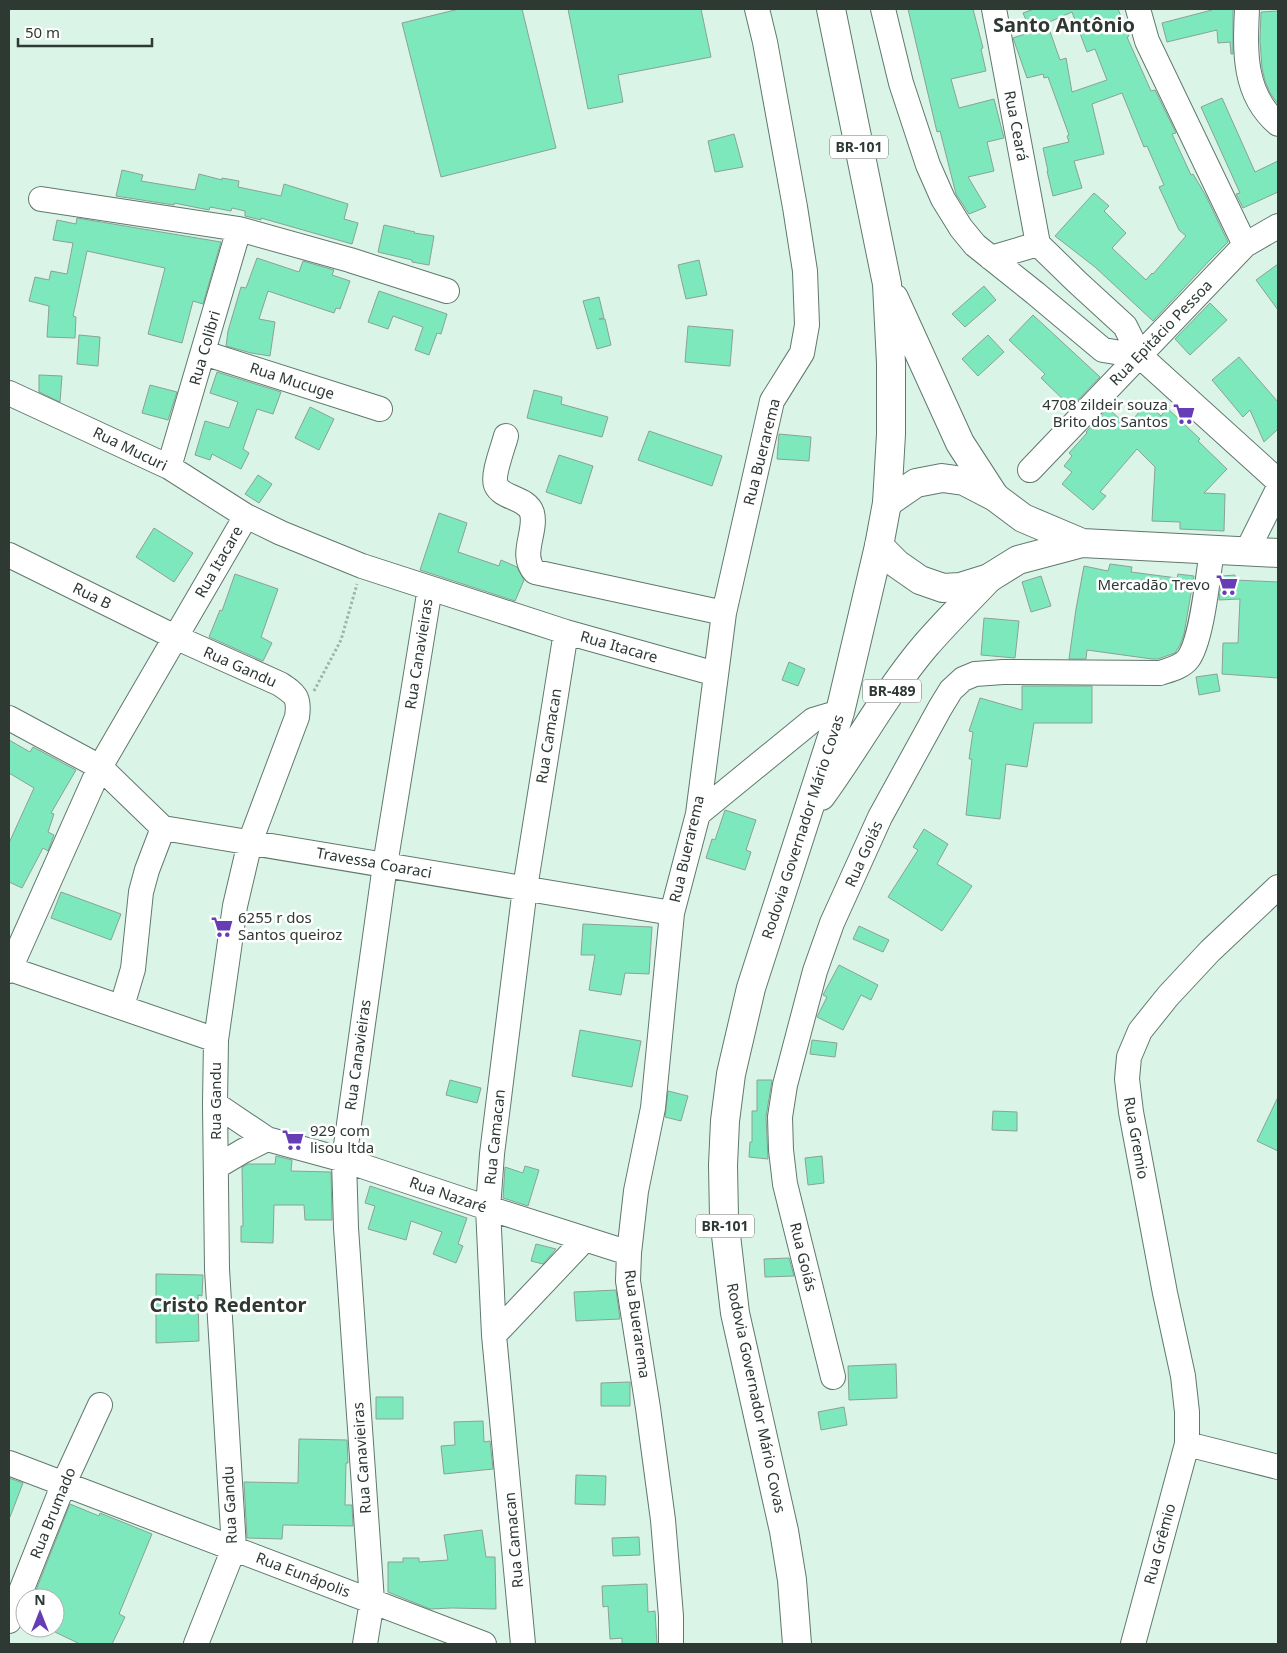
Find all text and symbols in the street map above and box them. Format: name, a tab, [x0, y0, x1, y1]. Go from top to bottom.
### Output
district label: Santo Antônio	[993, 11, 1135, 38]
scale bar	[18, 15, 151, 47]
text: 50 m	[25, 22, 60, 42]
street label: Rua Ceará	[1000, 89, 1034, 163]
road number: BR-101	[830, 136, 888, 158]
street label: Rua Epitácio Pessoa	[1105, 275, 1216, 389]
street label: Rua Colibri	[184, 308, 224, 387]
street label: Rua Mucuge	[247, 357, 337, 403]
place label: 4708 zildeir souza Brito dos Santos	[1042, 394, 1168, 431]
street label: Rua Buerarema	[738, 396, 784, 507]
supermarket icon: 4708 zildeir souza Brito dos Santos	[1171, 401, 1197, 427]
street label: Rua Mucuri	[90, 422, 171, 475]
street label: Rua Itacare	[190, 522, 247, 601]
supermarket icon: Mercadão Trevo	[1214, 572, 1240, 598]
place label: Mercadão Trevo	[1097, 574, 1210, 594]
street label: Rua B	[70, 577, 115, 613]
street label: Rua Canavieiras	[399, 597, 437, 711]
street label: Rua Itacare	[578, 625, 660, 667]
street label: Rua Gandu	[201, 641, 280, 691]
road number: BR-489	[863, 679, 921, 702]
street label: Rua Camacan	[531, 687, 565, 785]
street label: Rodovia Governador Mário Covas	[756, 712, 848, 941]
street label: Rua Buerarema	[664, 793, 708, 904]
street label: Rua Goiás	[840, 817, 887, 890]
street label: Travessa Coaraci	[315, 842, 434, 882]
place label: 6255 r dos Santos queiroz	[238, 907, 342, 944]
supermarket icon: 6255 r dos Santos queiroz	[209, 914, 235, 940]
street label: Rua Canavieiras	[339, 998, 375, 1112]
street label: Rua Gandu	[205, 1062, 225, 1140]
street label: Rua Camacan	[479, 1088, 509, 1186]
street label: Rua Gremio	[1120, 1095, 1154, 1181]
place label: 929 com lisou ltda	[310, 1120, 374, 1157]
supermarket icon: 929 com lisou ltda	[280, 1127, 306, 1153]
street label: Rua Nazaré	[407, 1171, 490, 1217]
road number: BR-101	[696, 1214, 754, 1238]
street label: Rua Goiás	[786, 1220, 822, 1293]
street label: Rua Buerarema	[620, 1268, 656, 1379]
street label: Rodovia Governador Mário Covas	[723, 1281, 791, 1515]
district label: Cristo Redentor	[150, 1291, 307, 1318]
street label: Rua Canavieiras	[347, 1402, 375, 1515]
street label: Rua Brumado	[25, 1464, 79, 1561]
street label: Rua Gandu	[217, 1466, 241, 1545]
street label: Rua Camacan	[499, 1491, 527, 1589]
street label: Rua Grêmio	[1139, 1501, 1179, 1586]
street label: Rua Eunápolis	[253, 1547, 353, 1601]
north arrow	[15, 1588, 65, 1638]
text: N	[34, 1590, 46, 1609]

